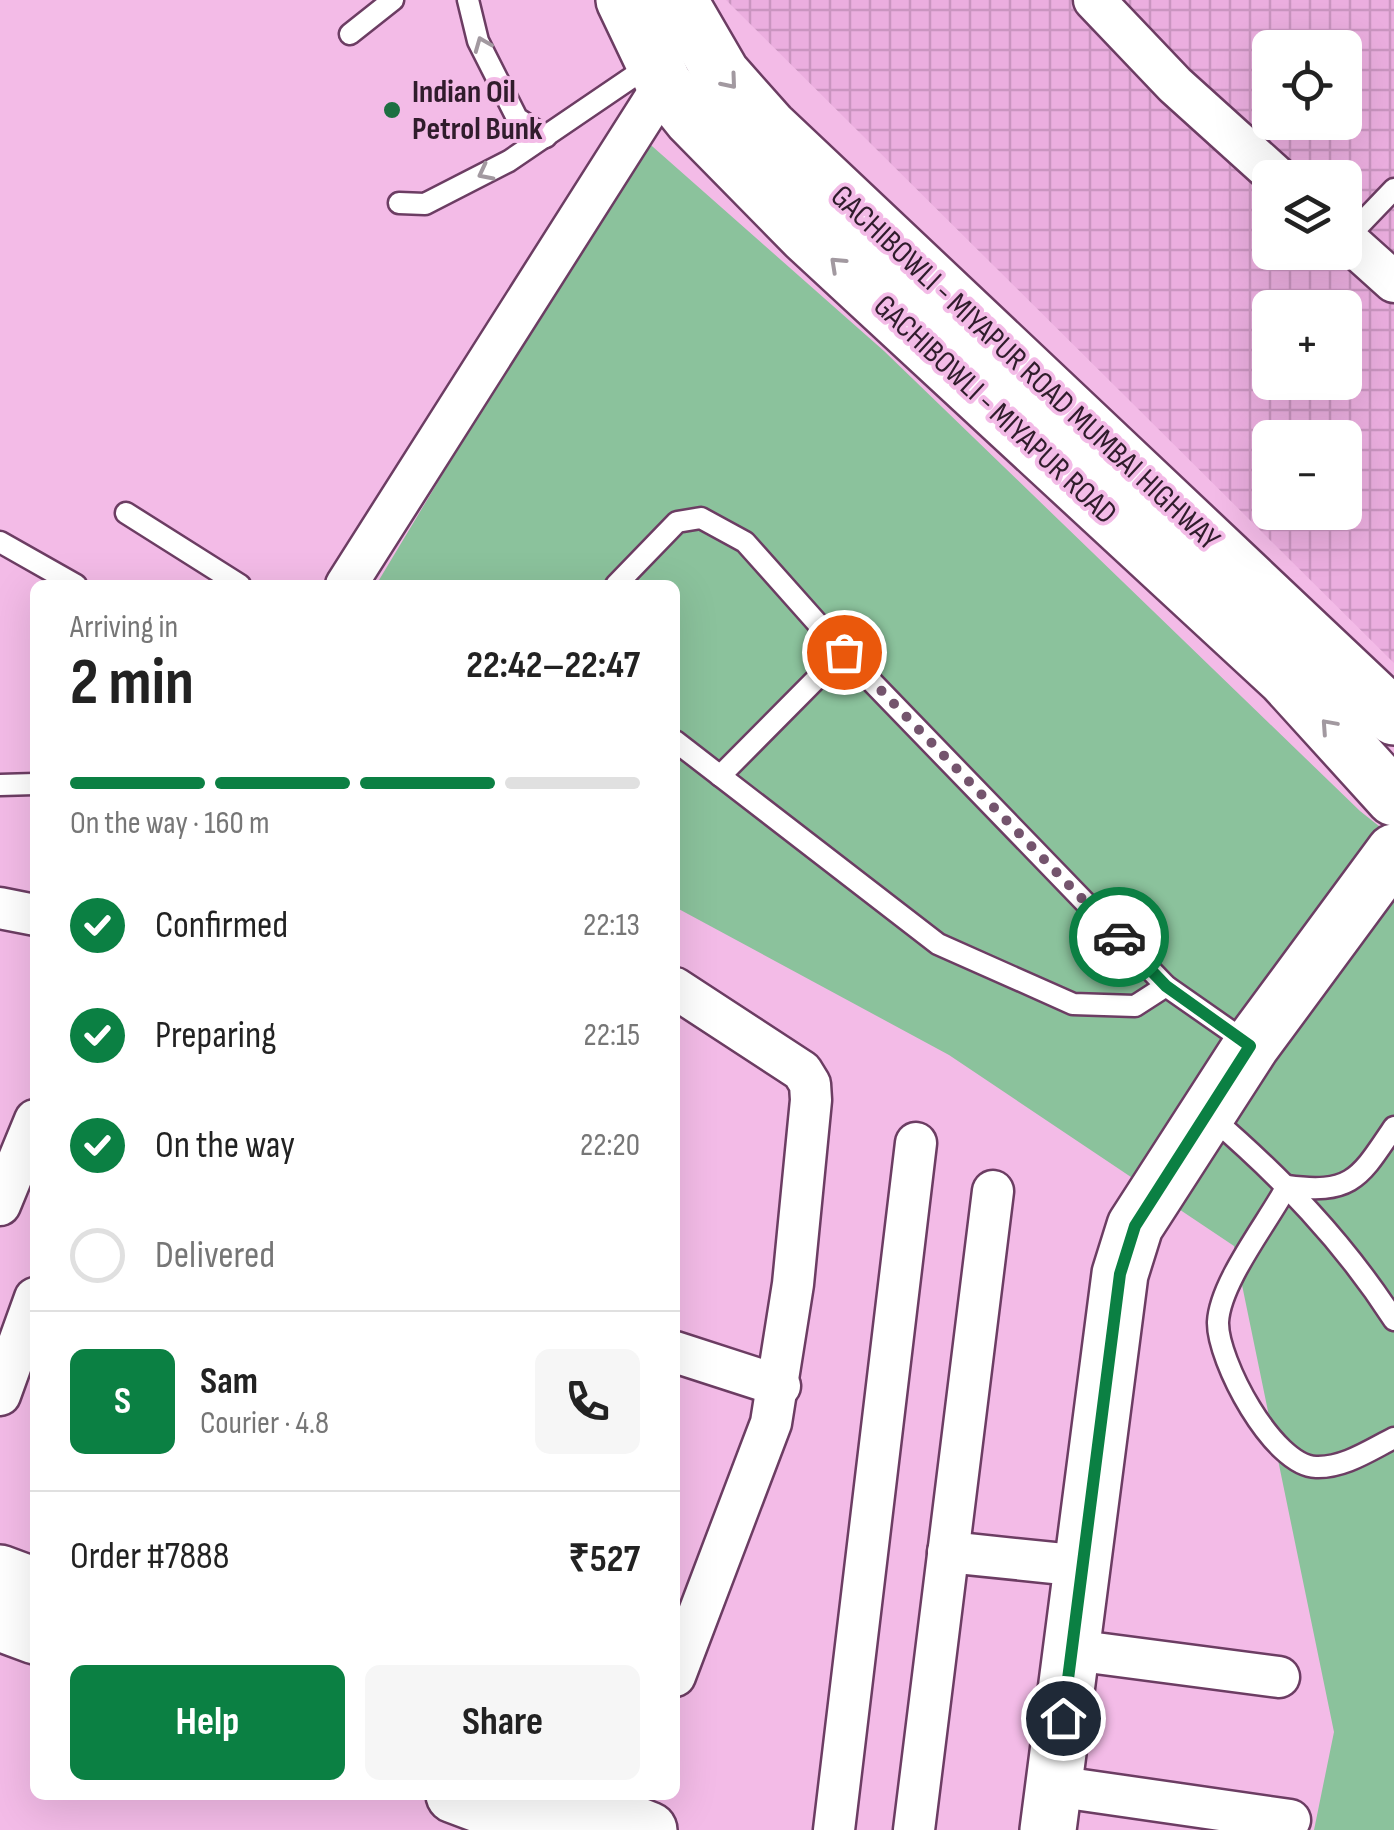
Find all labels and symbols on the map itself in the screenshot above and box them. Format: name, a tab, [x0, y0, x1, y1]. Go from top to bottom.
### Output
one-way arrow	[473, 37, 493, 54]
one-way arrow	[719, 71, 737, 89]
place label: Indian Oil Petrol Bunk	[412, 73, 543, 149]
marker: Indian Oil Petrol Bunk	[381, 99, 403, 121]
one-way arrow	[478, 161, 496, 180]
street label: GACHIBOWLI - MIYAPUR ROAD MUMBAI HIGHWAY	[823, 177, 1227, 559]
one-way arrow	[830, 258, 848, 276]
street label: GACHIBOWLI - MIYAPUR ROAD	[865, 287, 1125, 533]
pin	[802, 610, 887, 695]
one-way arrow	[1322, 719, 1340, 738]
courier	[1069, 887, 1169, 987]
pin	[1021, 1676, 1106, 1761]

